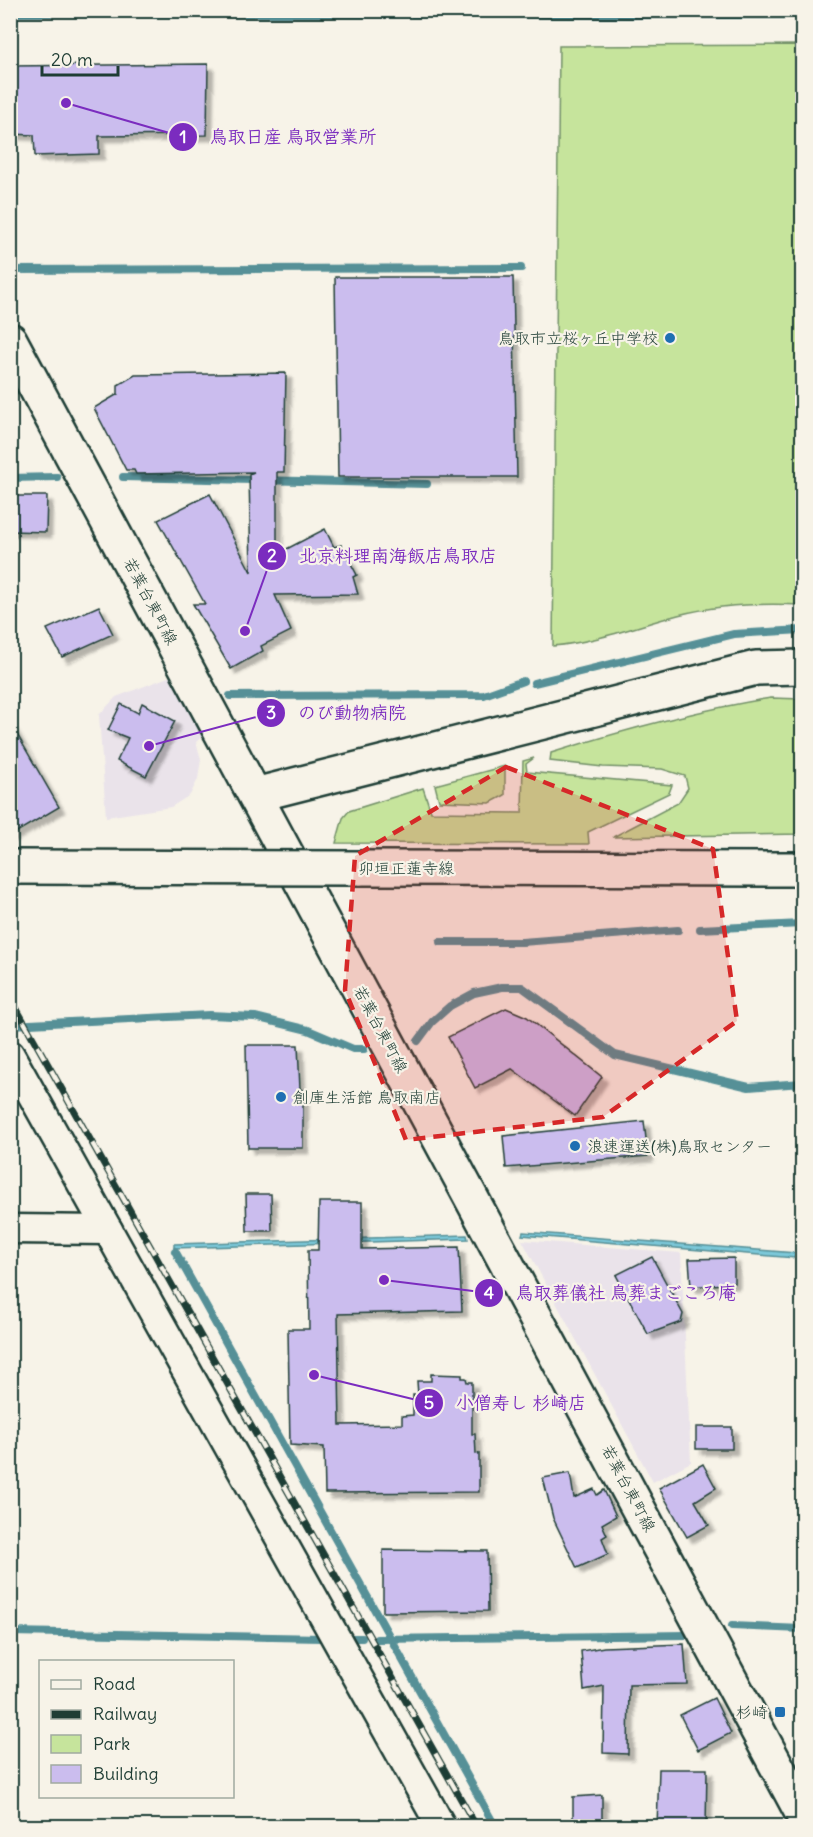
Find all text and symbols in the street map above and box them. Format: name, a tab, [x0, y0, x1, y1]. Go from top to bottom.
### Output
scale bar	[42, 39, 118, 77]
text: 20 m	[51, 48, 93, 71]
callout: 鳥取日産 鳥取営業所	[168, 119, 388, 155]
text: 1	[179, 125, 187, 148]
text: 鳥取日産 鳥取営業所	[210, 125, 376, 148]
place label: 鳥取市立桜ヶ丘中学校	[498, 328, 658, 348]
marker: 鳥取市立桜ヶ丘中学校	[663, 331, 677, 345]
callout: 北京料理南海飯店鳥取店	[257, 538, 509, 574]
text: 2	[267, 544, 277, 567]
text: 北京料理南海飯店鳥取店	[299, 544, 497, 567]
street label: 若葉台東町線	[120, 554, 182, 648]
callout: のび動物病院	[256, 695, 418, 731]
text: 3	[266, 701, 276, 724]
text: のび動物病院	[298, 701, 406, 724]
street label: 卯垣正蓮寺線	[358, 858, 454, 878]
street label: 若葉台東町線	[350, 982, 412, 1076]
place label: 創庫生活館 鳥取南店	[293, 1087, 441, 1107]
marker: 創庫生活館 鳥取南店	[274, 1090, 288, 1104]
place label: 浪速運送(株)鳥取センター	[587, 1136, 772, 1156]
marker: 浪速運送(株)鳥取センター	[568, 1139, 582, 1153]
callout: 鳥取葬儀社 鳥葬まごころ庵	[474, 1275, 748, 1311]
text: 4	[484, 1281, 495, 1304]
text: 鳥取葬儀社 鳥葬まごころ庵	[516, 1281, 736, 1304]
callout: 小僧寿し 杉崎店	[414, 1385, 598, 1421]
text: 5	[424, 1391, 434, 1414]
text: 小僧寿し 杉崎店	[456, 1391, 586, 1414]
street label: 若葉台東町線	[598, 1441, 660, 1535]
legend	[39, 1660, 234, 1798]
text: Road	[93, 1672, 136, 1695]
text: Railway	[93, 1702, 157, 1725]
place label: 杉崎	[736, 1702, 768, 1722]
marker: 杉崎	[773, 1705, 787, 1719]
text: Park	[93, 1732, 130, 1755]
text: Building	[93, 1762, 158, 1785]

